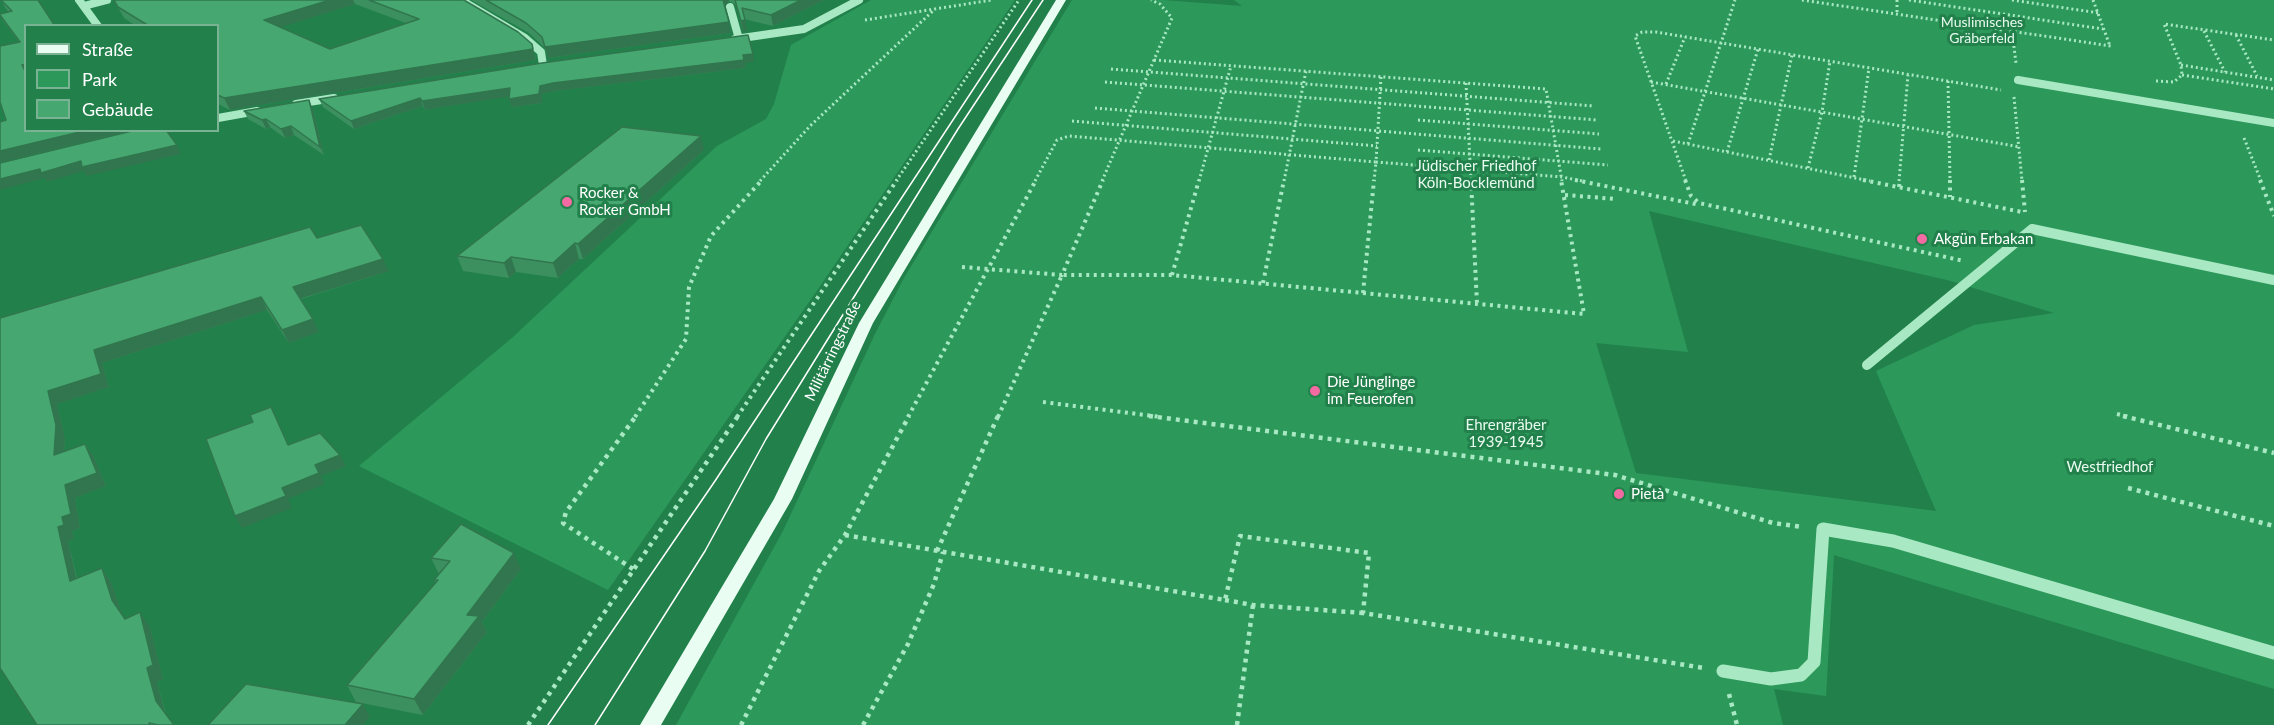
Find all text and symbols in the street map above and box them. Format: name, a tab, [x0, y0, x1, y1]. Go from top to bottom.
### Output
park label: Muslimisches Gräberfeld	[1941, 14, 2023, 46]
legend	[24, 24, 219, 132]
text: Straße	[82, 38, 133, 60]
text: Park	[82, 68, 117, 90]
text: Gebäude	[82, 98, 153, 120]
park label: Jüdischer Friedhof Köln-Bocklemünd	[1416, 157, 1536, 192]
place label: Rocker & Rocker GmbH	[579, 184, 671, 219]
marker: Rocker & Rocker GmbH	[560, 195, 574, 209]
place label: Akgün Erbakan	[1934, 230, 2033, 248]
marker: Akgün Erbakan	[1915, 232, 1929, 246]
street label: Militärringstraße	[801, 298, 865, 404]
place label: Die Jünglinge im Feuerofen	[1327, 373, 1415, 408]
marker: Die Jünglinge im Feuerofen	[1308, 384, 1322, 398]
park label: Ehrengräber 1939-1945	[1466, 416, 1546, 451]
park label: Westfriedhof	[2067, 458, 2153, 476]
place label: Pietà	[1631, 485, 1664, 503]
marker: Pietà	[1612, 487, 1626, 501]

